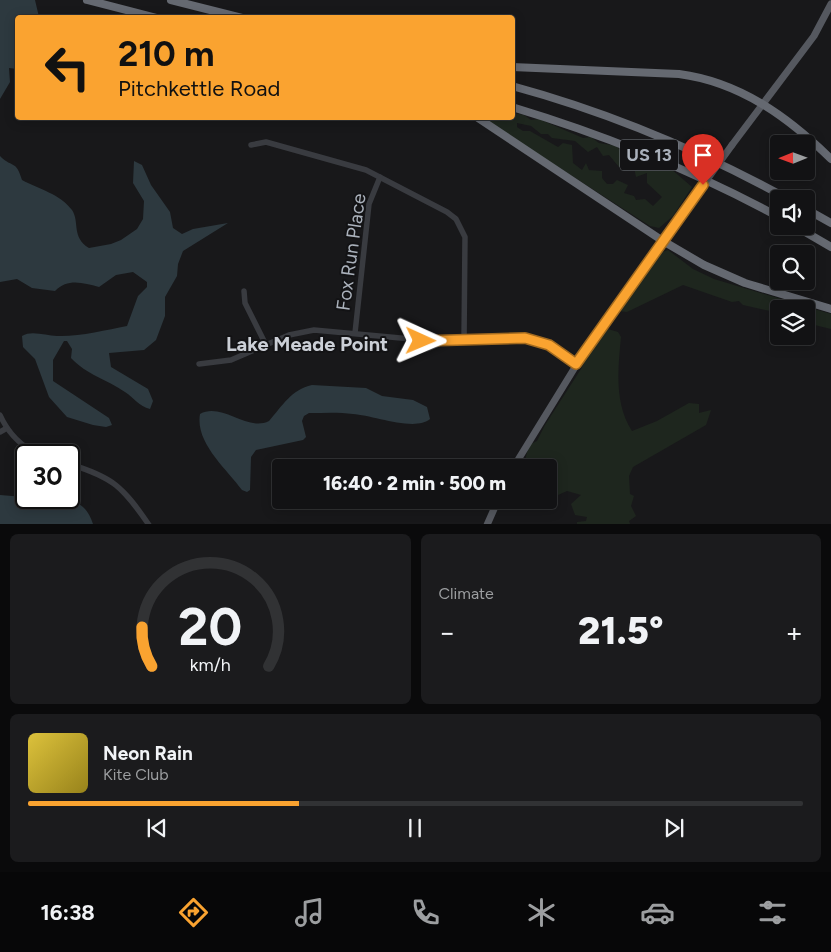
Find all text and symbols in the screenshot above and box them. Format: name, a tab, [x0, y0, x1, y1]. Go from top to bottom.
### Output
text: 210 m	[118, 33, 215, 75]
icon: left	[35, 35, 100, 100]
text: Pitchkettle Road	[118, 75, 280, 102]
pin	[682, 134, 724, 185]
north arrow	[770, 135, 815, 180]
map controls	[770, 135, 815, 345]
road number: US 13	[620, 140, 678, 170]
icon: arrive	[689, 141, 717, 169]
button: sound	[770, 190, 815, 235]
street label: Fox Run Place	[331, 192, 371, 312]
button: search	[770, 245, 815, 290]
button: layers	[770, 300, 815, 345]
position arrow	[394, 314, 446, 366]
district label: Lake Meade Point	[226, 332, 388, 356]
speed limit sign: 30	[15, 444, 80, 509]
text: 16:40 · 2 min · 500 m	[323, 472, 506, 495]
text: Climate	[439, 584, 494, 603]
text: 20	[178, 596, 242, 658]
text: 21.5°	[578, 608, 663, 654]
text: −	[439, 615, 456, 649]
text: +	[786, 615, 803, 649]
text: km/h	[190, 654, 231, 675]
text: Neon Rain	[103, 742, 193, 765]
text: Kite Club	[103, 765, 169, 784]
icon: previous	[143, 814, 171, 842]
icon: pause	[401, 814, 429, 842]
icon: next	[660, 814, 688, 842]
icon: directions	[176, 895, 211, 930]
icon: music	[292, 895, 327, 930]
icon: phone	[408, 895, 443, 930]
icon: climate	[524, 895, 559, 930]
icon: car	[640, 895, 675, 930]
icon: filters	[755, 895, 790, 930]
text: 16:38	[40, 899, 95, 926]

